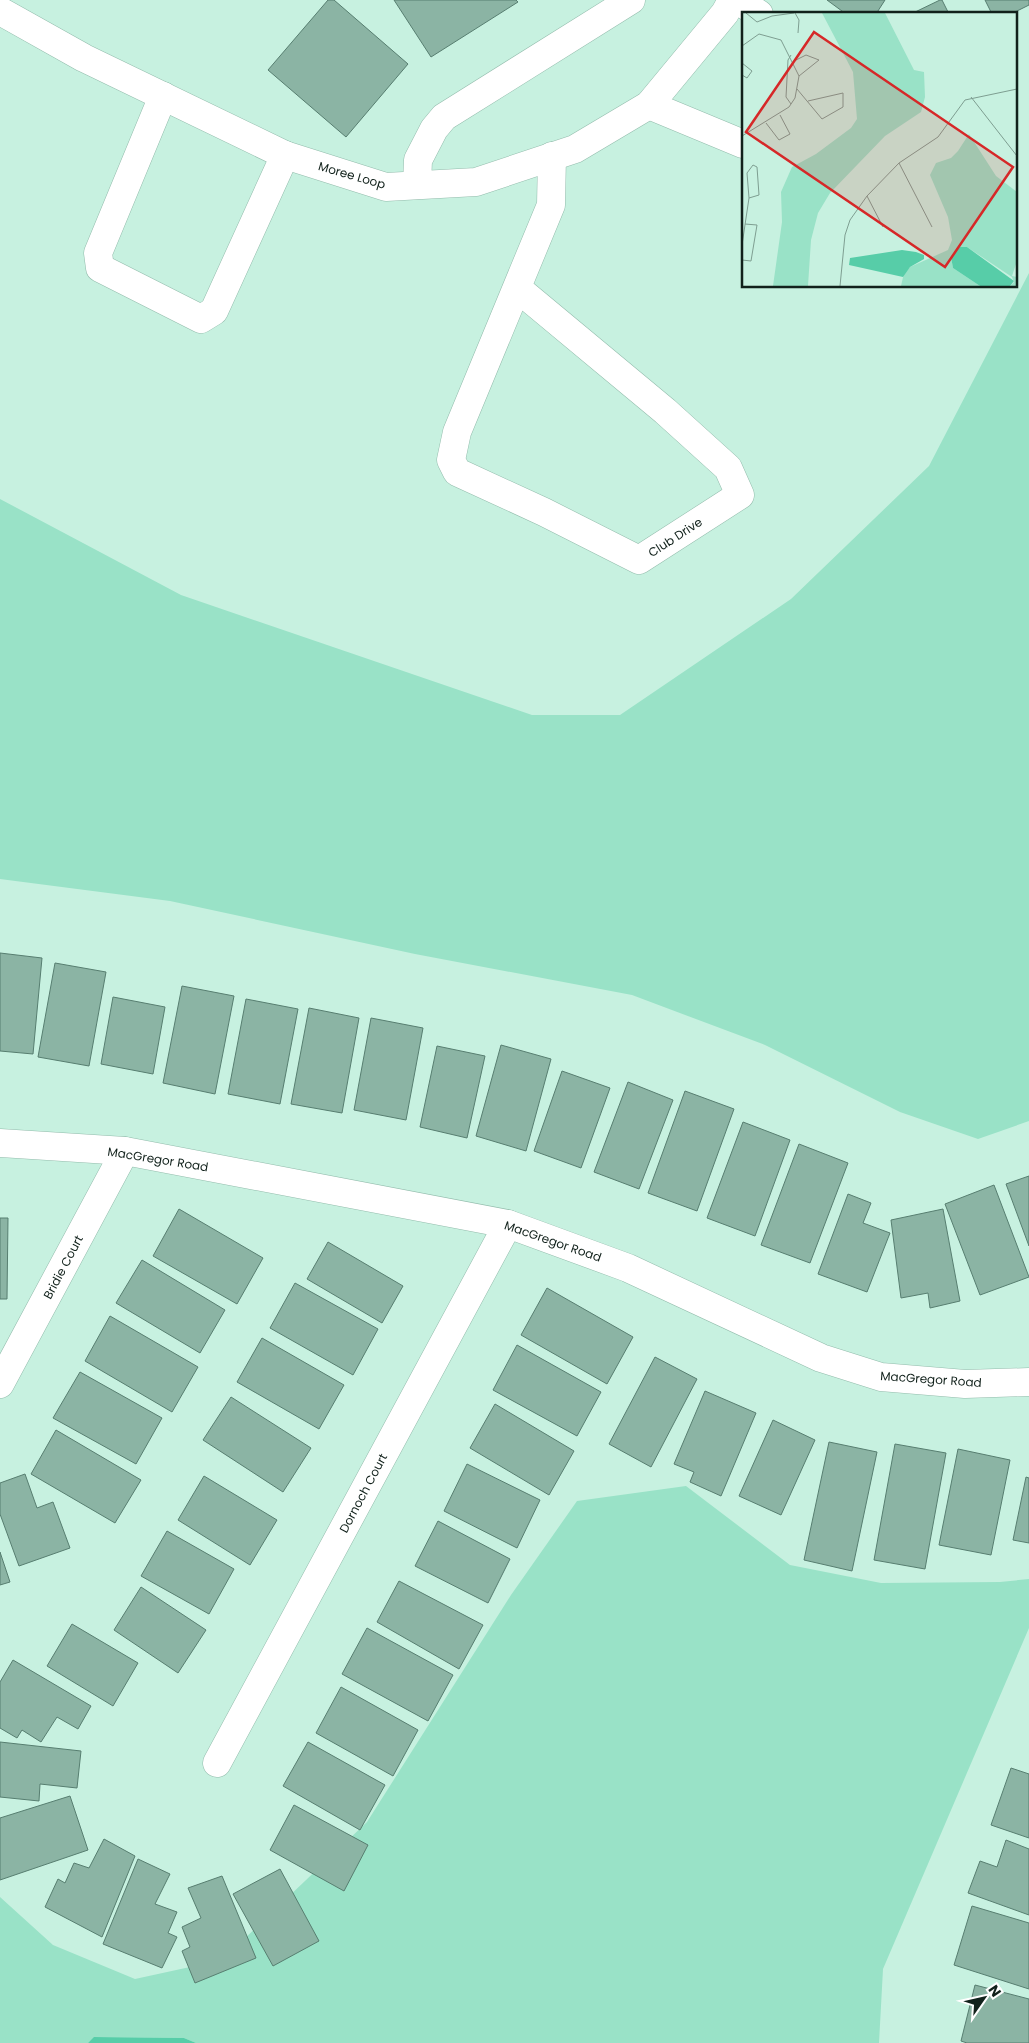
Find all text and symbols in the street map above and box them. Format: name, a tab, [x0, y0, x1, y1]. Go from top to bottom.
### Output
inset map	[742, 12, 1016, 288]
street label: Moree Loop	[316, 157, 388, 193]
street label: Club Drive	[645, 513, 705, 561]
street label: MacGregor Road	[106, 1143, 210, 1175]
street label: MacGregor Road	[502, 1216, 604, 1266]
street label: Bridie Court	[39, 1232, 87, 1302]
street label: MacGregor Road	[880, 1367, 982, 1391]
street label: Dornoch Court	[335, 1450, 391, 1536]
north arrow	[959, 1973, 1009, 2023]
text: N	[984, 1981, 1006, 2001]

